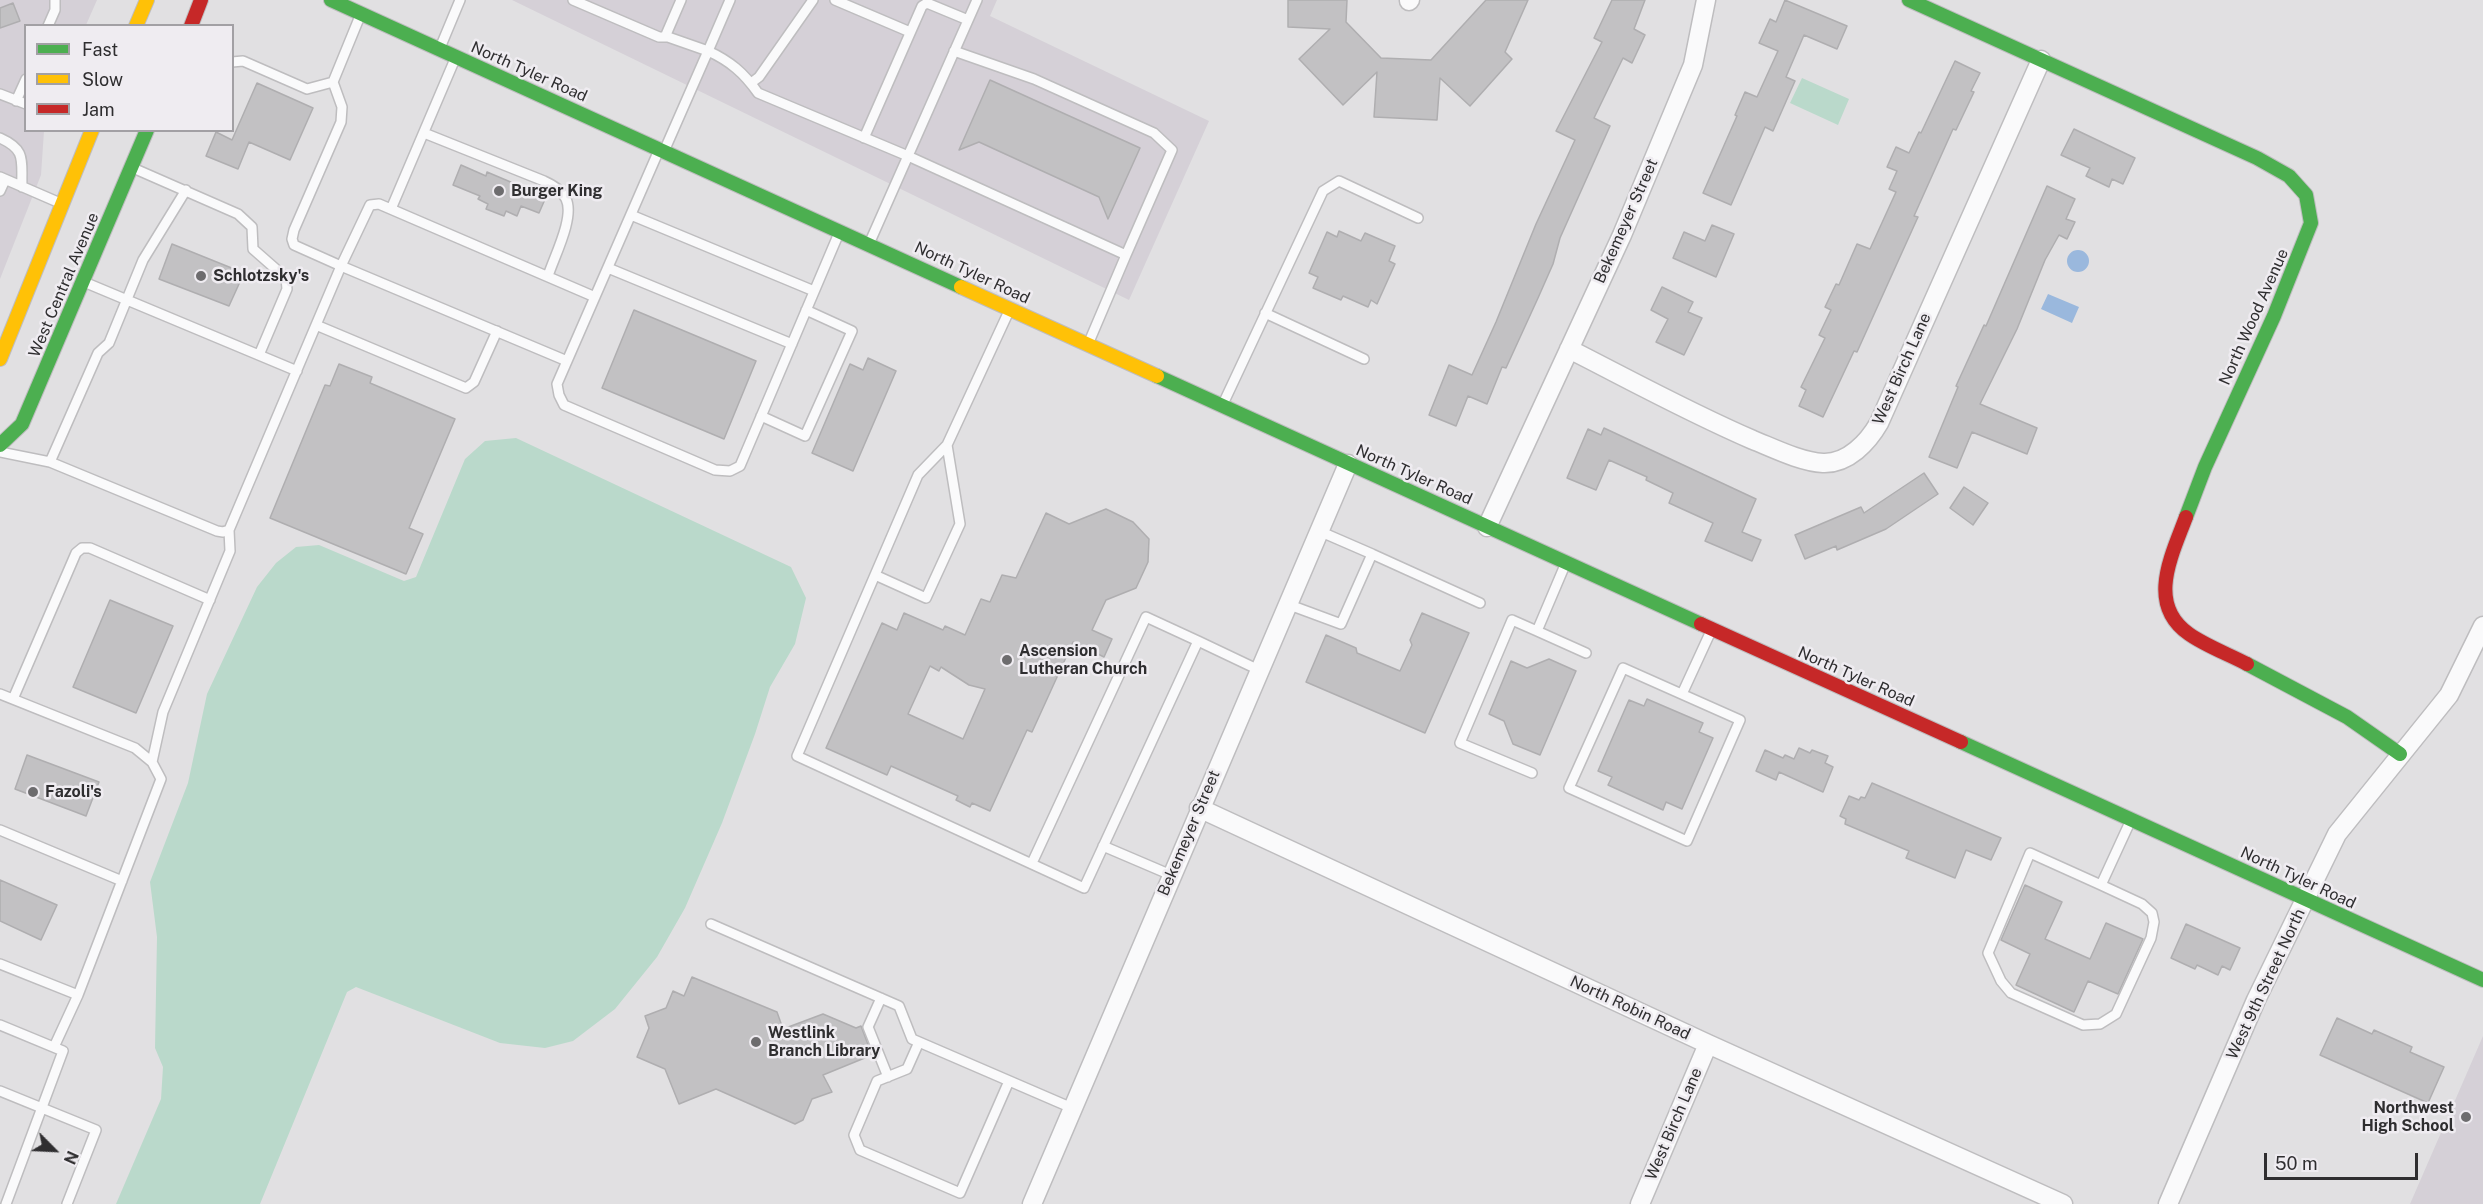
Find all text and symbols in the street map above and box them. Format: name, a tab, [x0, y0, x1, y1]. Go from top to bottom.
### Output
legend	[24, 24, 234, 132]
street label: North Tyler Road	[468, 38, 590, 106]
text: Fast	[82, 39, 118, 60]
text: Slow	[82, 69, 123, 90]
text: Jam	[82, 99, 115, 120]
street label: Bekemeyer Street	[1590, 156, 1662, 286]
place label: Burger King	[511, 181, 603, 201]
marker: Burger King	[492, 184, 506, 198]
street label: West Central Avenue	[25, 210, 103, 360]
street label: North Tyler Road	[911, 238, 1033, 308]
street label: North Wood Avenue	[2215, 246, 2293, 388]
place label: Schlotzsky's	[213, 266, 309, 286]
marker: Schlotzsky's	[194, 269, 208, 283]
street label: West Birch Lane	[1869, 310, 1935, 428]
street label: North Tyler Road	[1353, 441, 1475, 509]
place label: Ascension Lutheran Church	[1019, 641, 1147, 679]
street label: North Tyler Road	[1795, 643, 1917, 711]
marker: Ascension Lutheran Church	[1000, 653, 1014, 667]
street label: Bekemeyer Street	[1154, 767, 1224, 899]
place label: Fazoli's	[45, 782, 102, 802]
marker: Fazoli's	[26, 785, 40, 799]
street label: North Tyler Road	[2237, 843, 2359, 913]
street label: West 9th Street North	[2223, 906, 2309, 1062]
street label: North Robin Road	[1567, 972, 1693, 1044]
place label: Westlink Branch Library	[768, 1023, 880, 1061]
marker: Westlink Branch Library	[749, 1035, 763, 1049]
street label: West Birch Lane	[1642, 1065, 1706, 1183]
place label: Northwest High School	[2361, 1098, 2454, 1136]
marker: Northwest High School	[2459, 1110, 2473, 1124]
north arrow	[24, 1120, 84, 1180]
scale bar	[2267, 1141, 2422, 1179]
text: N	[60, 1148, 82, 1167]
text: 50 m	[2275, 1153, 2318, 1174]

